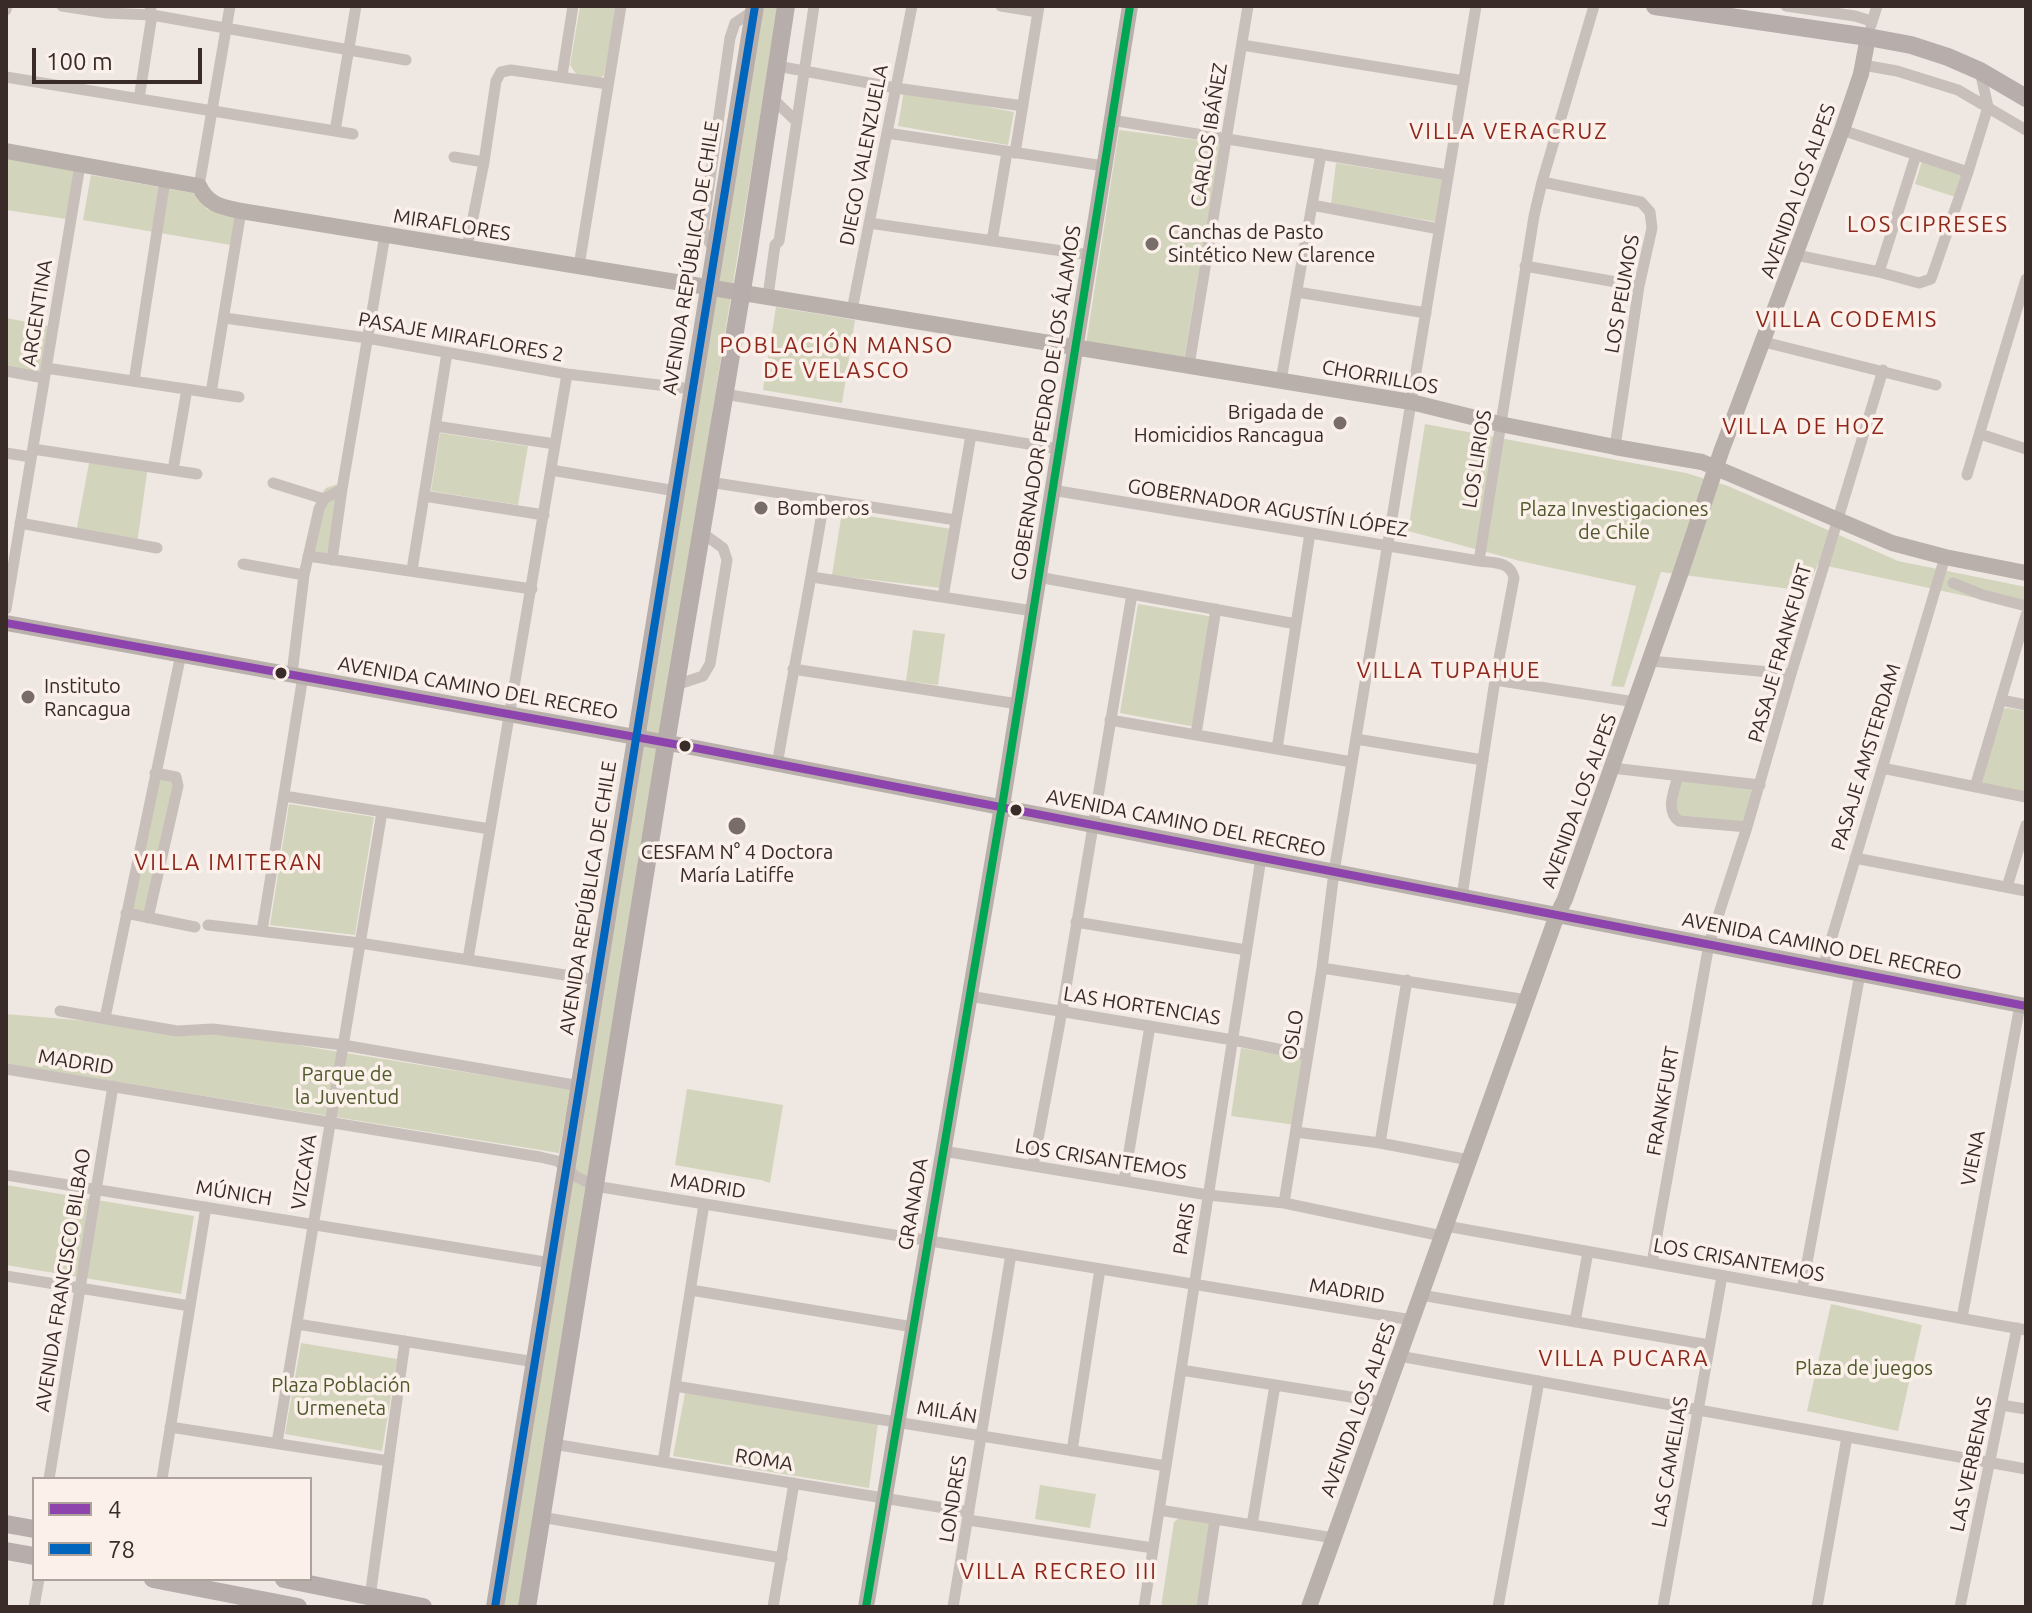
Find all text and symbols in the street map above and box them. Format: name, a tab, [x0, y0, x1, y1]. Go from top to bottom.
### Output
scale bar	[36, 32, 206, 82]
text: 100 m	[46, 48, 113, 75]
street label: CARLOS IBÁÑEZ	[1186, 61, 1232, 209]
street label: DIEGO VALENZUELA	[835, 62, 893, 248]
street label: AVENIDA LOS ALPES	[1755, 101, 1841, 281]
street label: AVENIDA REPÚBLICA DE CHILE	[657, 119, 725, 397]
district label: VILLA VERACRUZ	[1409, 119, 1609, 145]
street label: MIRAFLORES	[392, 204, 512, 246]
district label: LOS CIPRESES	[1847, 212, 2009, 238]
place label: Canchas de Pasto Sintético New Clarence	[1168, 220, 1375, 267]
street label: GOBERNADOR PEDRO DE LOS ÁLAMOS	[1006, 224, 1086, 582]
street label: LOS PEUMOS	[1600, 233, 1644, 355]
marker: Canchas de Pasto Sintético New Clarence	[1143, 235, 1161, 253]
street label: ARGENTINA	[17, 258, 57, 368]
street label: PASAJE MIRAFLORES 2	[356, 307, 566, 367]
district label: VILLA CODEMIS	[1756, 307, 1938, 333]
district label: POBLACIÓN MANSO DE VELASCO	[720, 333, 954, 384]
street label: CHORRILLOS	[1320, 355, 1440, 399]
place label: Brigada de Homicidios Rancagua	[1134, 400, 1324, 447]
street label: LOS LIRIOS	[1457, 408, 1497, 510]
marker: Brigada de Homicidios Rancagua	[1331, 414, 1349, 432]
district label: VILLA DE HOZ	[1722, 414, 1886, 440]
street label: GOBERNADOR AGUSTÍN LÓPEZ	[1126, 474, 1410, 542]
place label: Bomberos	[777, 496, 869, 520]
park label: Plaza Investigaciones de Chile	[1520, 497, 1708, 544]
marker: Bomberos	[752, 499, 770, 517]
street label: PASAJE FRANKFURT	[1743, 561, 1817, 745]
street label: AVENIDA CAMINO DEL RECREO	[336, 652, 620, 724]
district label: VILLA TUPAHUE	[1357, 658, 1541, 684]
street label: PASAJE AMSTERDAM	[1826, 661, 1906, 853]
unlabelled marker	[273, 665, 289, 681]
place label: Instituto Rancagua	[44, 674, 131, 721]
marker: Instituto Rancagua	[19, 688, 37, 706]
street label: AVENIDA LOS ALPES	[1536, 711, 1622, 891]
unlabelled marker	[677, 738, 693, 754]
street label: AVENIDA REPÚBLICA DE CHILE	[554, 759, 622, 1037]
street label: AVENIDA CAMINO DEL RECREO	[1044, 784, 1328, 862]
unlabelled marker	[1008, 802, 1024, 818]
marker: CESFAM N° 4 Doctora María Latiffe	[726, 815, 748, 837]
place label: CESFAM N° 4 Doctora María Latiffe	[641, 840, 833, 887]
district label: VILLA IMITERAN	[134, 850, 324, 876]
street label: AVENIDA CAMINO DEL RECREO	[1680, 907, 1964, 985]
street label: LAS HORTENCIAS	[1062, 982, 1222, 1030]
street label: OSLO	[1277, 1008, 1309, 1062]
street label: MADRID	[36, 1044, 116, 1080]
street label: FRANKFURT	[1642, 1044, 1684, 1158]
park label: Parque de la Juventud	[295, 1062, 399, 1109]
street label: VIENA	[1956, 1128, 1990, 1188]
street label: VIZCAYA	[286, 1133, 322, 1211]
street label: LOS CRISANTEMOS	[1013, 1134, 1189, 1184]
street label: AVENIDA FRANCISCO BILBAO	[30, 1146, 96, 1414]
street label: GRANADA	[893, 1156, 933, 1252]
street label: MADRID	[668, 1168, 748, 1204]
street label: MÚNICH	[194, 1175, 274, 1211]
street label: PARIS	[1168, 1201, 1200, 1257]
street label: LOS CRISANTEMOS	[1652, 1233, 1826, 1287]
street label: MADRID	[1307, 1273, 1387, 1309]
street label: AVENIDA LOS ALPES	[1315, 1320, 1401, 1500]
district label: VILLA PUCARA	[1538, 1346, 1710, 1372]
park label: Plaza de juegos	[1795, 1356, 1933, 1380]
park label: Plaza Población Urmeneta	[271, 1373, 411, 1420]
street label: LAS VERBENAS	[1945, 1394, 1997, 1534]
street label: MILÁN	[915, 1395, 979, 1429]
street label: LAS CAMELIAS	[1647, 1395, 1693, 1529]
street label: ROMA	[733, 1444, 795, 1476]
street label: LONDRES	[934, 1454, 972, 1544]
legend	[32, 1477, 312, 1581]
text: 4	[108, 1496, 122, 1523]
text: 78	[108, 1536, 135, 1563]
district label: VILLA RECREO III	[960, 1559, 1158, 1585]

